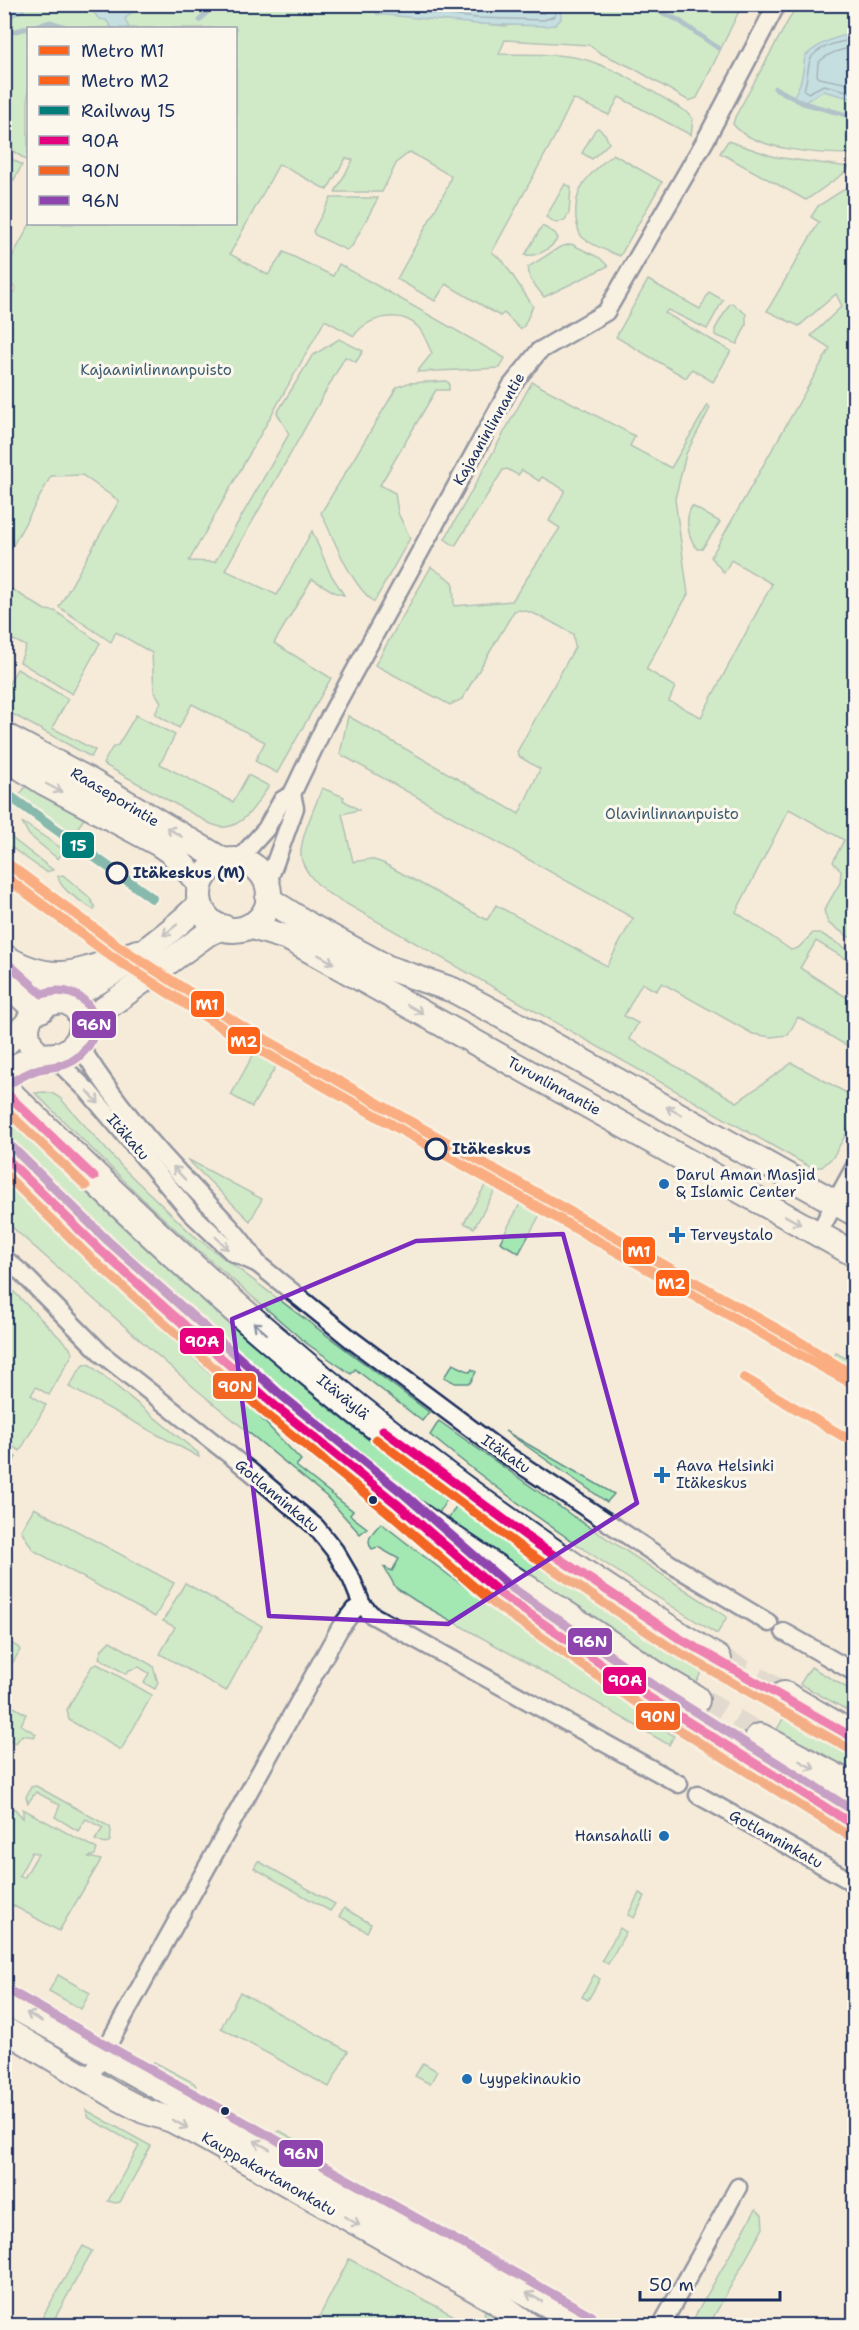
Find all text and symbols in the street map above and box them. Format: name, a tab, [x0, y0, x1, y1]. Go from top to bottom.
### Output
legend	[27, 27, 237, 225]
text: Metro M1	[81, 39, 165, 63]
text: Metro M2	[81, 69, 170, 93]
text: Railway 15	[81, 99, 175, 123]
text: 90A	[81, 129, 119, 153]
text: 90N	[81, 159, 120, 183]
text: 96N	[81, 189, 120, 213]
park label: Kajaaninlinnanpuisto	[80, 360, 232, 380]
street label: Kajaaninlinnantie	[449, 369, 529, 489]
street label: Raaseporintie	[67, 763, 163, 831]
one-way arrow	[45, 782, 62, 794]
park label: Olavinlinnanpuisto	[605, 804, 739, 824]
one-way arrow	[166, 825, 183, 837]
line badge: 15	[61, 831, 95, 859]
text: 15	[69, 835, 87, 856]
marker: Itäkeskus (M)	[106, 862, 128, 884]
place label: Itäkeskus (M)	[133, 863, 245, 883]
one-way arrow	[162, 924, 178, 937]
one-way arrow	[317, 954, 334, 966]
line badge: M1	[190, 990, 225, 1018]
text: M1	[195, 994, 219, 1015]
one-way arrow	[406, 1003, 423, 1015]
line badge: 96N	[71, 1010, 117, 1039]
text: 96N	[77, 1014, 111, 1035]
line badge: M2	[227, 1026, 261, 1055]
text: M2	[230, 1031, 258, 1052]
street label: Turunlinnantie	[503, 1052, 605, 1120]
one-way arrow	[86, 1089, 100, 1104]
one-way arrow	[665, 1105, 683, 1116]
street label: Itäkatu	[102, 1109, 154, 1165]
marker: Itäkeskus	[425, 1138, 447, 1160]
place label: Itäkeskus	[452, 1139, 531, 1159]
one-way arrow	[172, 1165, 186, 1180]
place label: Darul Aman Masjid & Islamic Center	[676, 1165, 816, 1202]
marker: Darul Aman Masjid & Islamic Center	[657, 1177, 671, 1191]
one-way arrow	[784, 1215, 802, 1226]
place label: Terveystalo	[690, 1225, 773, 1245]
marker: Terveystalo	[668, 1226, 686, 1244]
one-way arrow	[215, 1236, 230, 1250]
line badge: M1	[622, 1236, 656, 1265]
text: M1	[627, 1241, 651, 1262]
line badge: M2	[655, 1269, 690, 1297]
text: M2	[658, 1273, 686, 1294]
one-way arrow	[253, 1321, 268, 1335]
line badge: 90A	[179, 1327, 225, 1355]
text: 90A	[185, 1331, 219, 1352]
street label: Itäväylä	[313, 1370, 374, 1425]
line badge: 90N	[212, 1372, 257, 1400]
text: 90N	[218, 1376, 252, 1397]
street label: Itäkatu	[477, 1430, 535, 1478]
street label: Gotlanninkatu	[231, 1455, 323, 1537]
place label: Aava Helsinki Itäkeskus	[676, 1456, 774, 1493]
marker: Aava Helsinki Itäkeskus	[653, 1466, 671, 1484]
unlabelled marker	[367, 1494, 379, 1506]
line badge: 96N	[567, 1627, 613, 1656]
text: 96N	[573, 1631, 607, 1652]
line badge: 90A	[602, 1666, 647, 1695]
text: 90A	[608, 1670, 642, 1691]
line badge: 90N	[635, 1702, 681, 1731]
text: 90N	[641, 1706, 675, 1727]
one-way arrow	[798, 1759, 815, 1771]
street label: Gotlanninkatu	[726, 1805, 826, 1873]
place label: Hansahalli	[575, 1826, 652, 1846]
marker: Hansahalli	[657, 1829, 671, 1843]
one-way arrow	[25, 2011, 42, 2023]
place label: Lyypekinaukio	[479, 2069, 581, 2089]
marker: Lyypekinaukio	[460, 2072, 474, 2086]
unlabelled marker	[219, 2105, 231, 2117]
one-way arrow	[171, 2118, 188, 2130]
street label: Kauppakartanonkatu	[198, 2127, 340, 2221]
one-way arrow	[254, 2139, 271, 2151]
line badge: 96N	[278, 2139, 324, 2168]
text: 96N	[284, 2143, 318, 2164]
one-way arrow	[343, 2216, 360, 2228]
scale bar	[640, 2264, 780, 2302]
text: 50 m	[649, 2273, 694, 2297]
one-way arrow	[526, 2291, 544, 2302]

